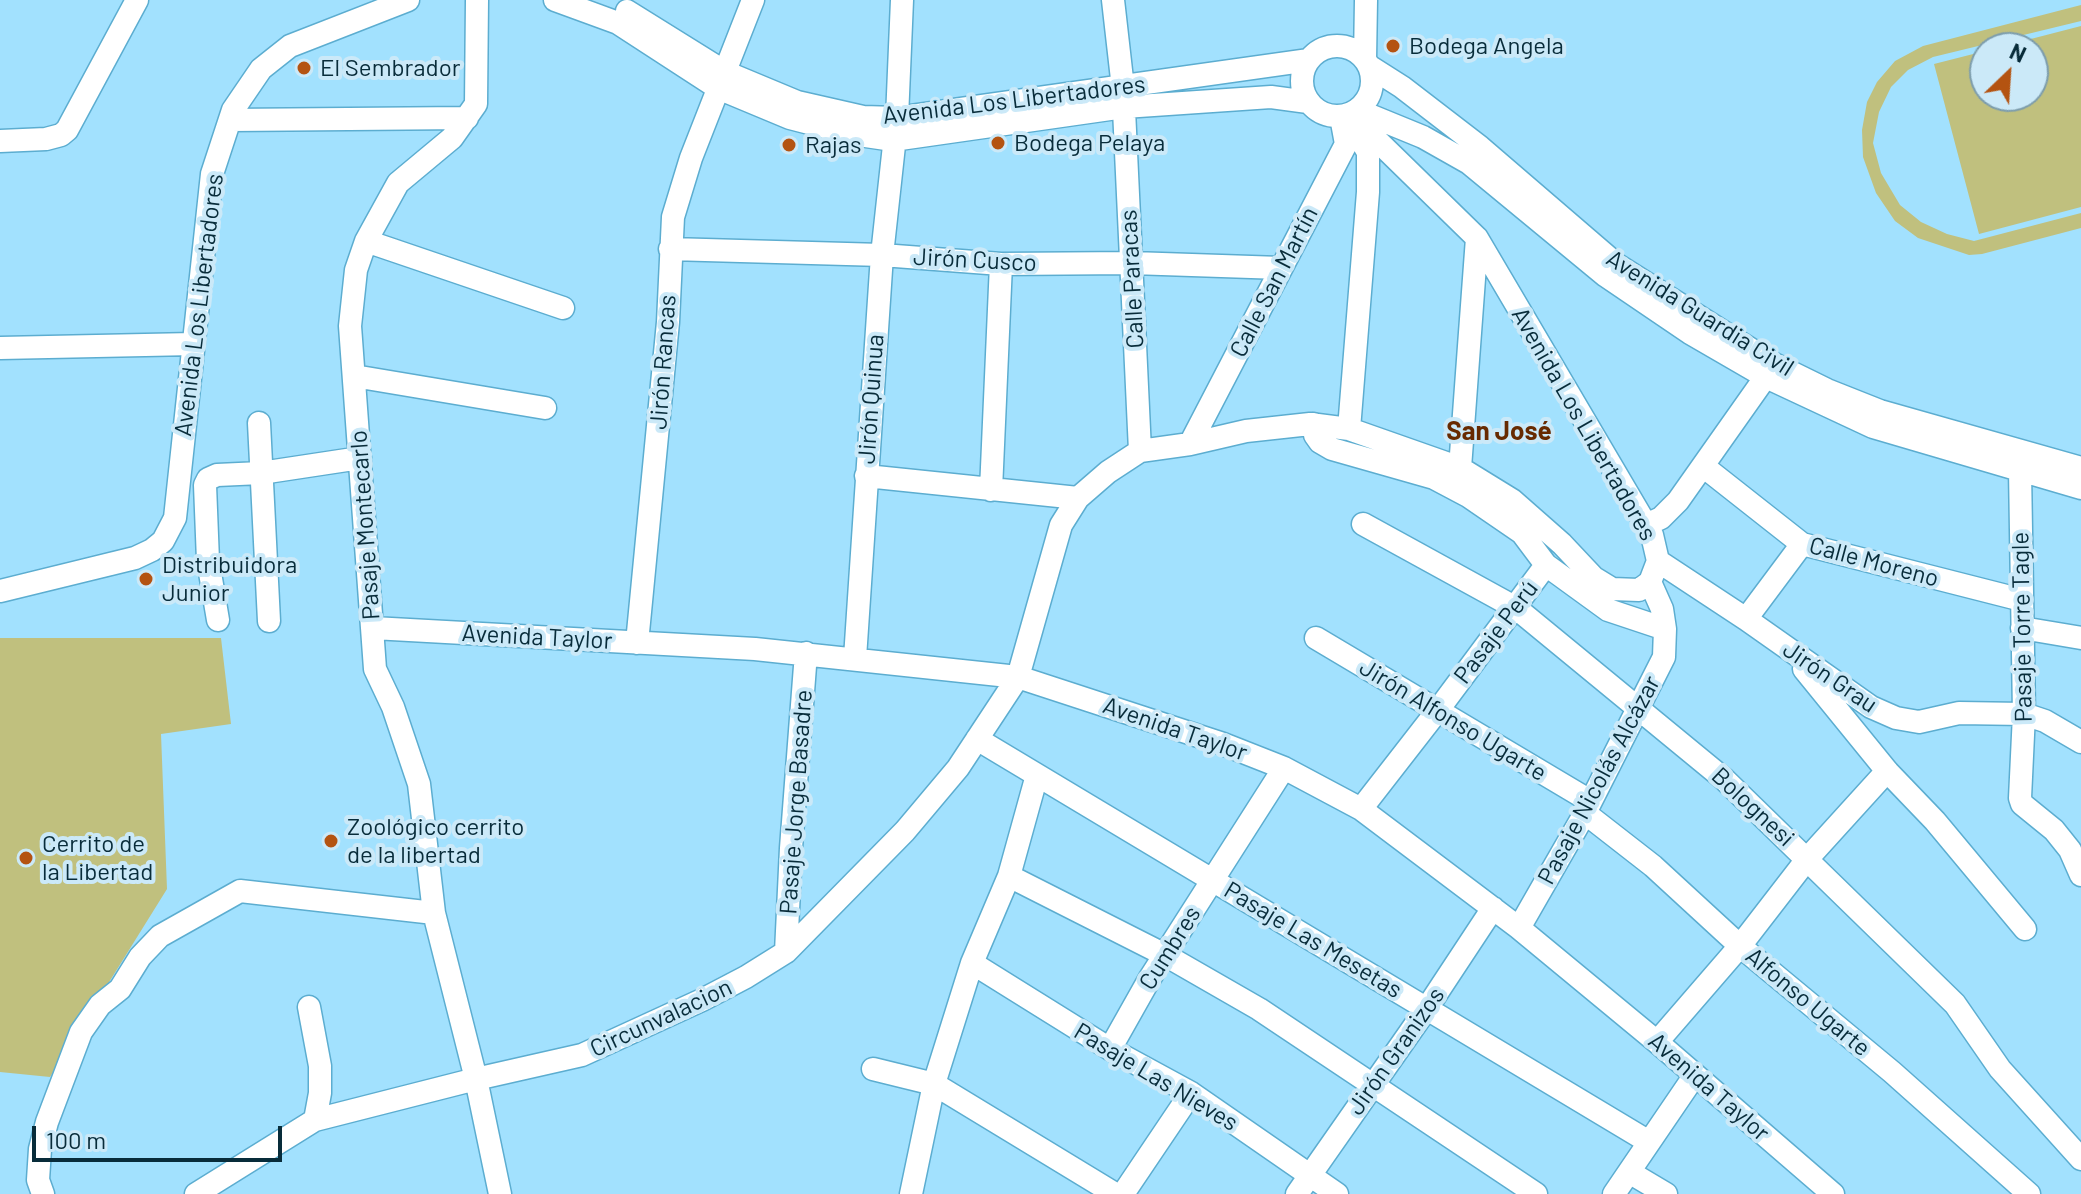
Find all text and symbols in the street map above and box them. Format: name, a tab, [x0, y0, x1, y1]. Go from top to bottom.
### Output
place label: Bodega Angela	[1409, 32, 1564, 60]
north arrow	[1969, 32, 2049, 112]
marker: Bodega Angela	[1384, 37, 1402, 55]
text: N	[2006, 37, 2030, 67]
place label: El Sembrador	[320, 54, 460, 82]
marker: El Sembrador	[295, 59, 313, 77]
street label: Avenida Los Libertadores	[881, 70, 1147, 130]
place label: Bodega Pelaya	[1014, 129, 1165, 157]
place label: Rajas	[805, 131, 862, 159]
marker: Bodega Pelaya	[989, 134, 1007, 152]
marker: Rajas	[780, 136, 798, 154]
street label: Avenida Los Libertadores	[169, 172, 229, 438]
street label: Calle San Martín	[1224, 202, 1324, 362]
street label: Calle Paracas	[1114, 209, 1150, 349]
street label: Jirón Cusco	[913, 242, 1037, 278]
street label: Avenida Guardia Civil	[1601, 244, 1799, 382]
street label: Jirón Rancas	[644, 294, 682, 430]
street label: Avenida Los Libertadores	[1505, 302, 1663, 546]
street label: Jirón Quinua	[852, 333, 890, 465]
district label: San José	[1446, 415, 1552, 447]
street label: Pasaje Montecarlo	[344, 429, 386, 621]
street label: Calle Moreno	[1806, 531, 1942, 593]
street label: Pasaje Torre Tagle	[2006, 532, 2038, 722]
place label: Distribuidora Junior	[162, 551, 297, 607]
marker: Distribuidora Junior	[137, 570, 155, 588]
street label: Pasaje Perú	[1448, 575, 1544, 689]
street label: Avenida Taylor	[461, 619, 613, 655]
street label: Jirón Grau	[1777, 635, 1883, 719]
street label: Jirón Alfonso Ugarte	[1354, 653, 1552, 787]
street label: Pasaje Nicolás Alcázar	[1532, 671, 1666, 889]
street label: Pasaje Jorge Basadre	[774, 689, 818, 915]
street label: Avenida Taylor	[1099, 691, 1251, 767]
street label: Bolognesi	[1706, 761, 1800, 853]
place label: Zoológico cerrito de la libertad	[347, 813, 524, 869]
place label: Cerrito de la Libertad	[42, 830, 153, 886]
marker: Zoológico cerrito de la libertad	[322, 832, 340, 850]
marker: Cerrito de la Libertad	[17, 849, 35, 867]
street label: Pasaje Las Mesetas	[1219, 876, 1407, 1004]
street label: Cumbres	[1133, 901, 1207, 995]
street label: Alfonso Ugarte	[1740, 942, 1876, 1062]
street label: Circunvalacion	[586, 973, 736, 1063]
street label: Jirón Granizos	[1341, 982, 1451, 1120]
street label: Pasaje Las Nieves	[1069, 1017, 1243, 1137]
street label: Avenida Taylor	[1643, 1027, 1775, 1147]
scale bar	[36, 1110, 286, 1160]
text: 100 m	[46, 1125, 106, 1154]

